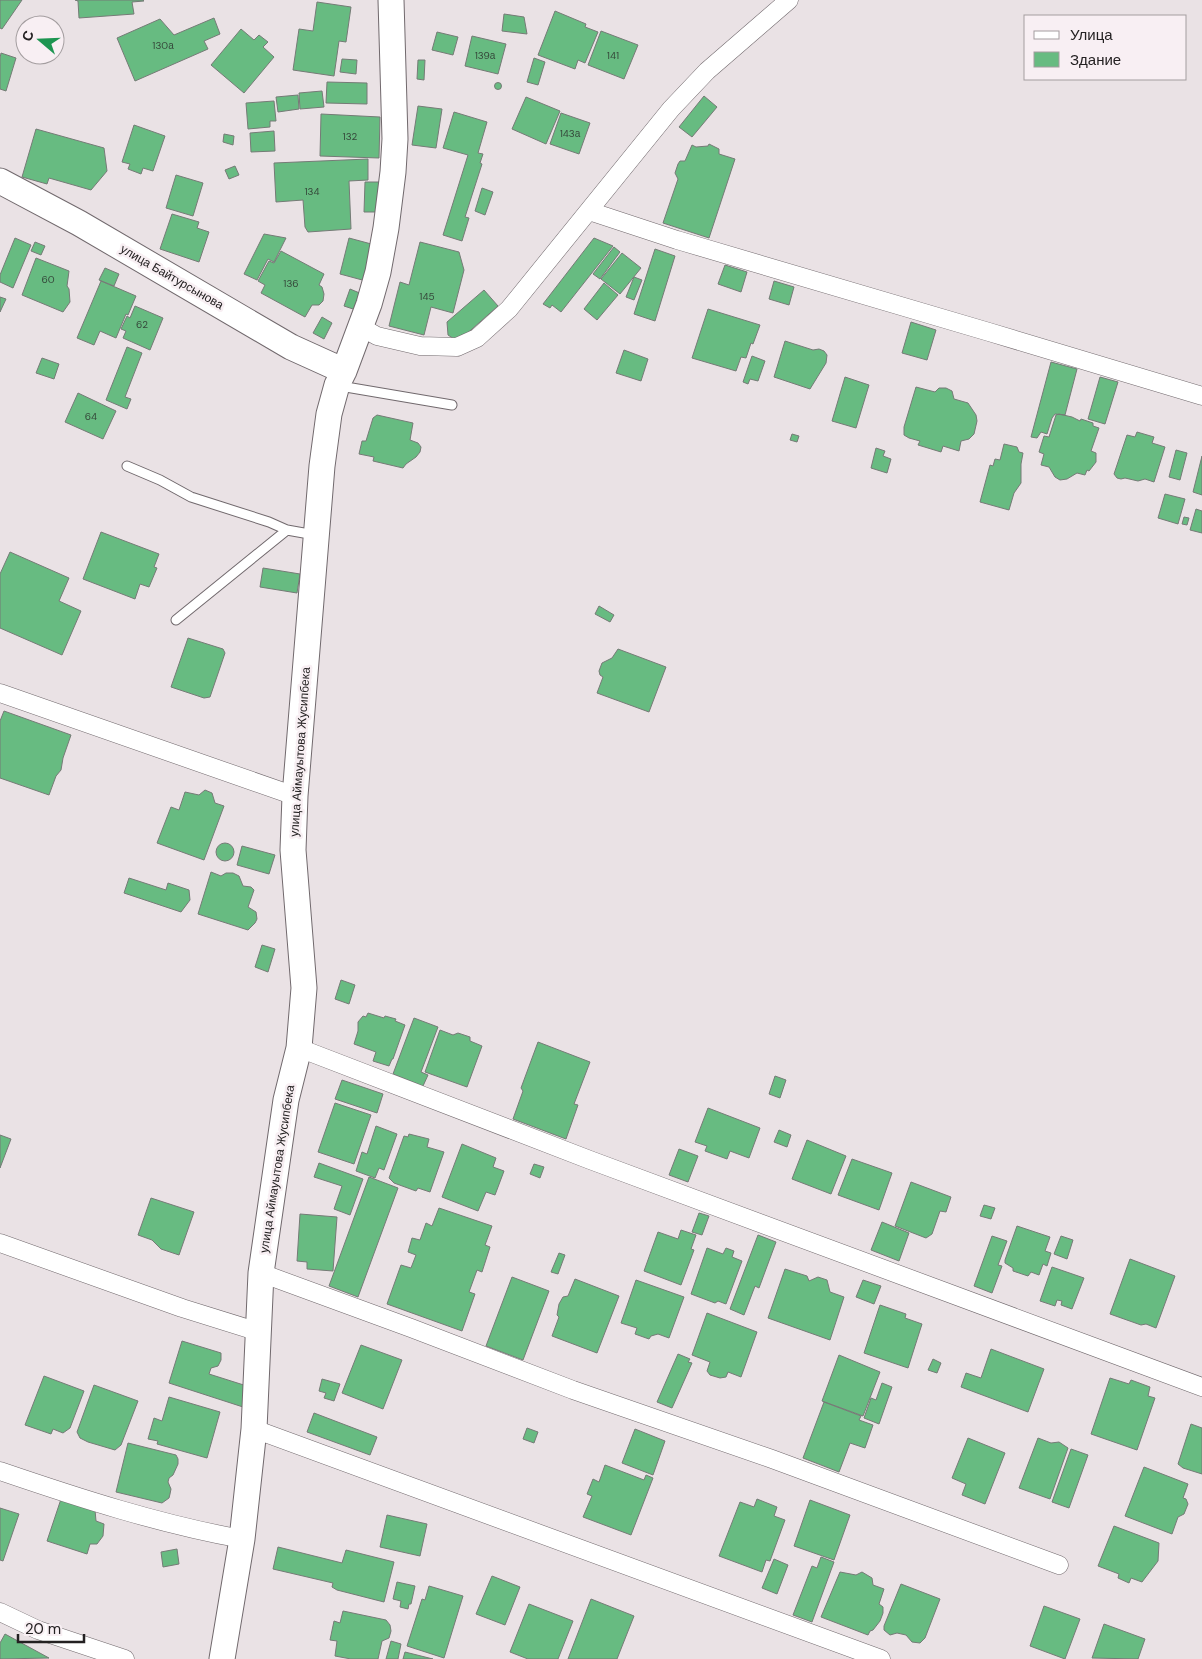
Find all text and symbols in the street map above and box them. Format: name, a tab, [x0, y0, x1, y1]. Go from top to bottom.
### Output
north arrow	[15, 15, 65, 65]
legend	[1024, 15, 1187, 80]
text: Улица	[1070, 25, 1113, 45]
text: С	[18, 28, 38, 43]
house number: 130а	[152, 39, 174, 52]
house number: 139а	[475, 49, 496, 62]
house number: 141	[607, 49, 619, 62]
text: Здание	[1070, 50, 1121, 70]
house number: 143а	[560, 127, 581, 140]
house number: 132	[343, 130, 358, 143]
house number: 134	[304, 185, 320, 198]
street label: улица Байтурсынова	[118, 241, 227, 313]
house number: 60	[41, 273, 55, 286]
house number: 136	[283, 277, 299, 290]
house number: 145	[419, 290, 435, 303]
house number: 62	[136, 318, 148, 331]
house number: 64	[85, 410, 97, 423]
street label: улица Аймауытова Жусипбека	[286, 666, 314, 837]
street label: улица Аймауытова Жусипбека	[256, 1083, 298, 1254]
scale bar	[18, 1612, 84, 1644]
text: 20 m	[25, 1619, 61, 1639]

